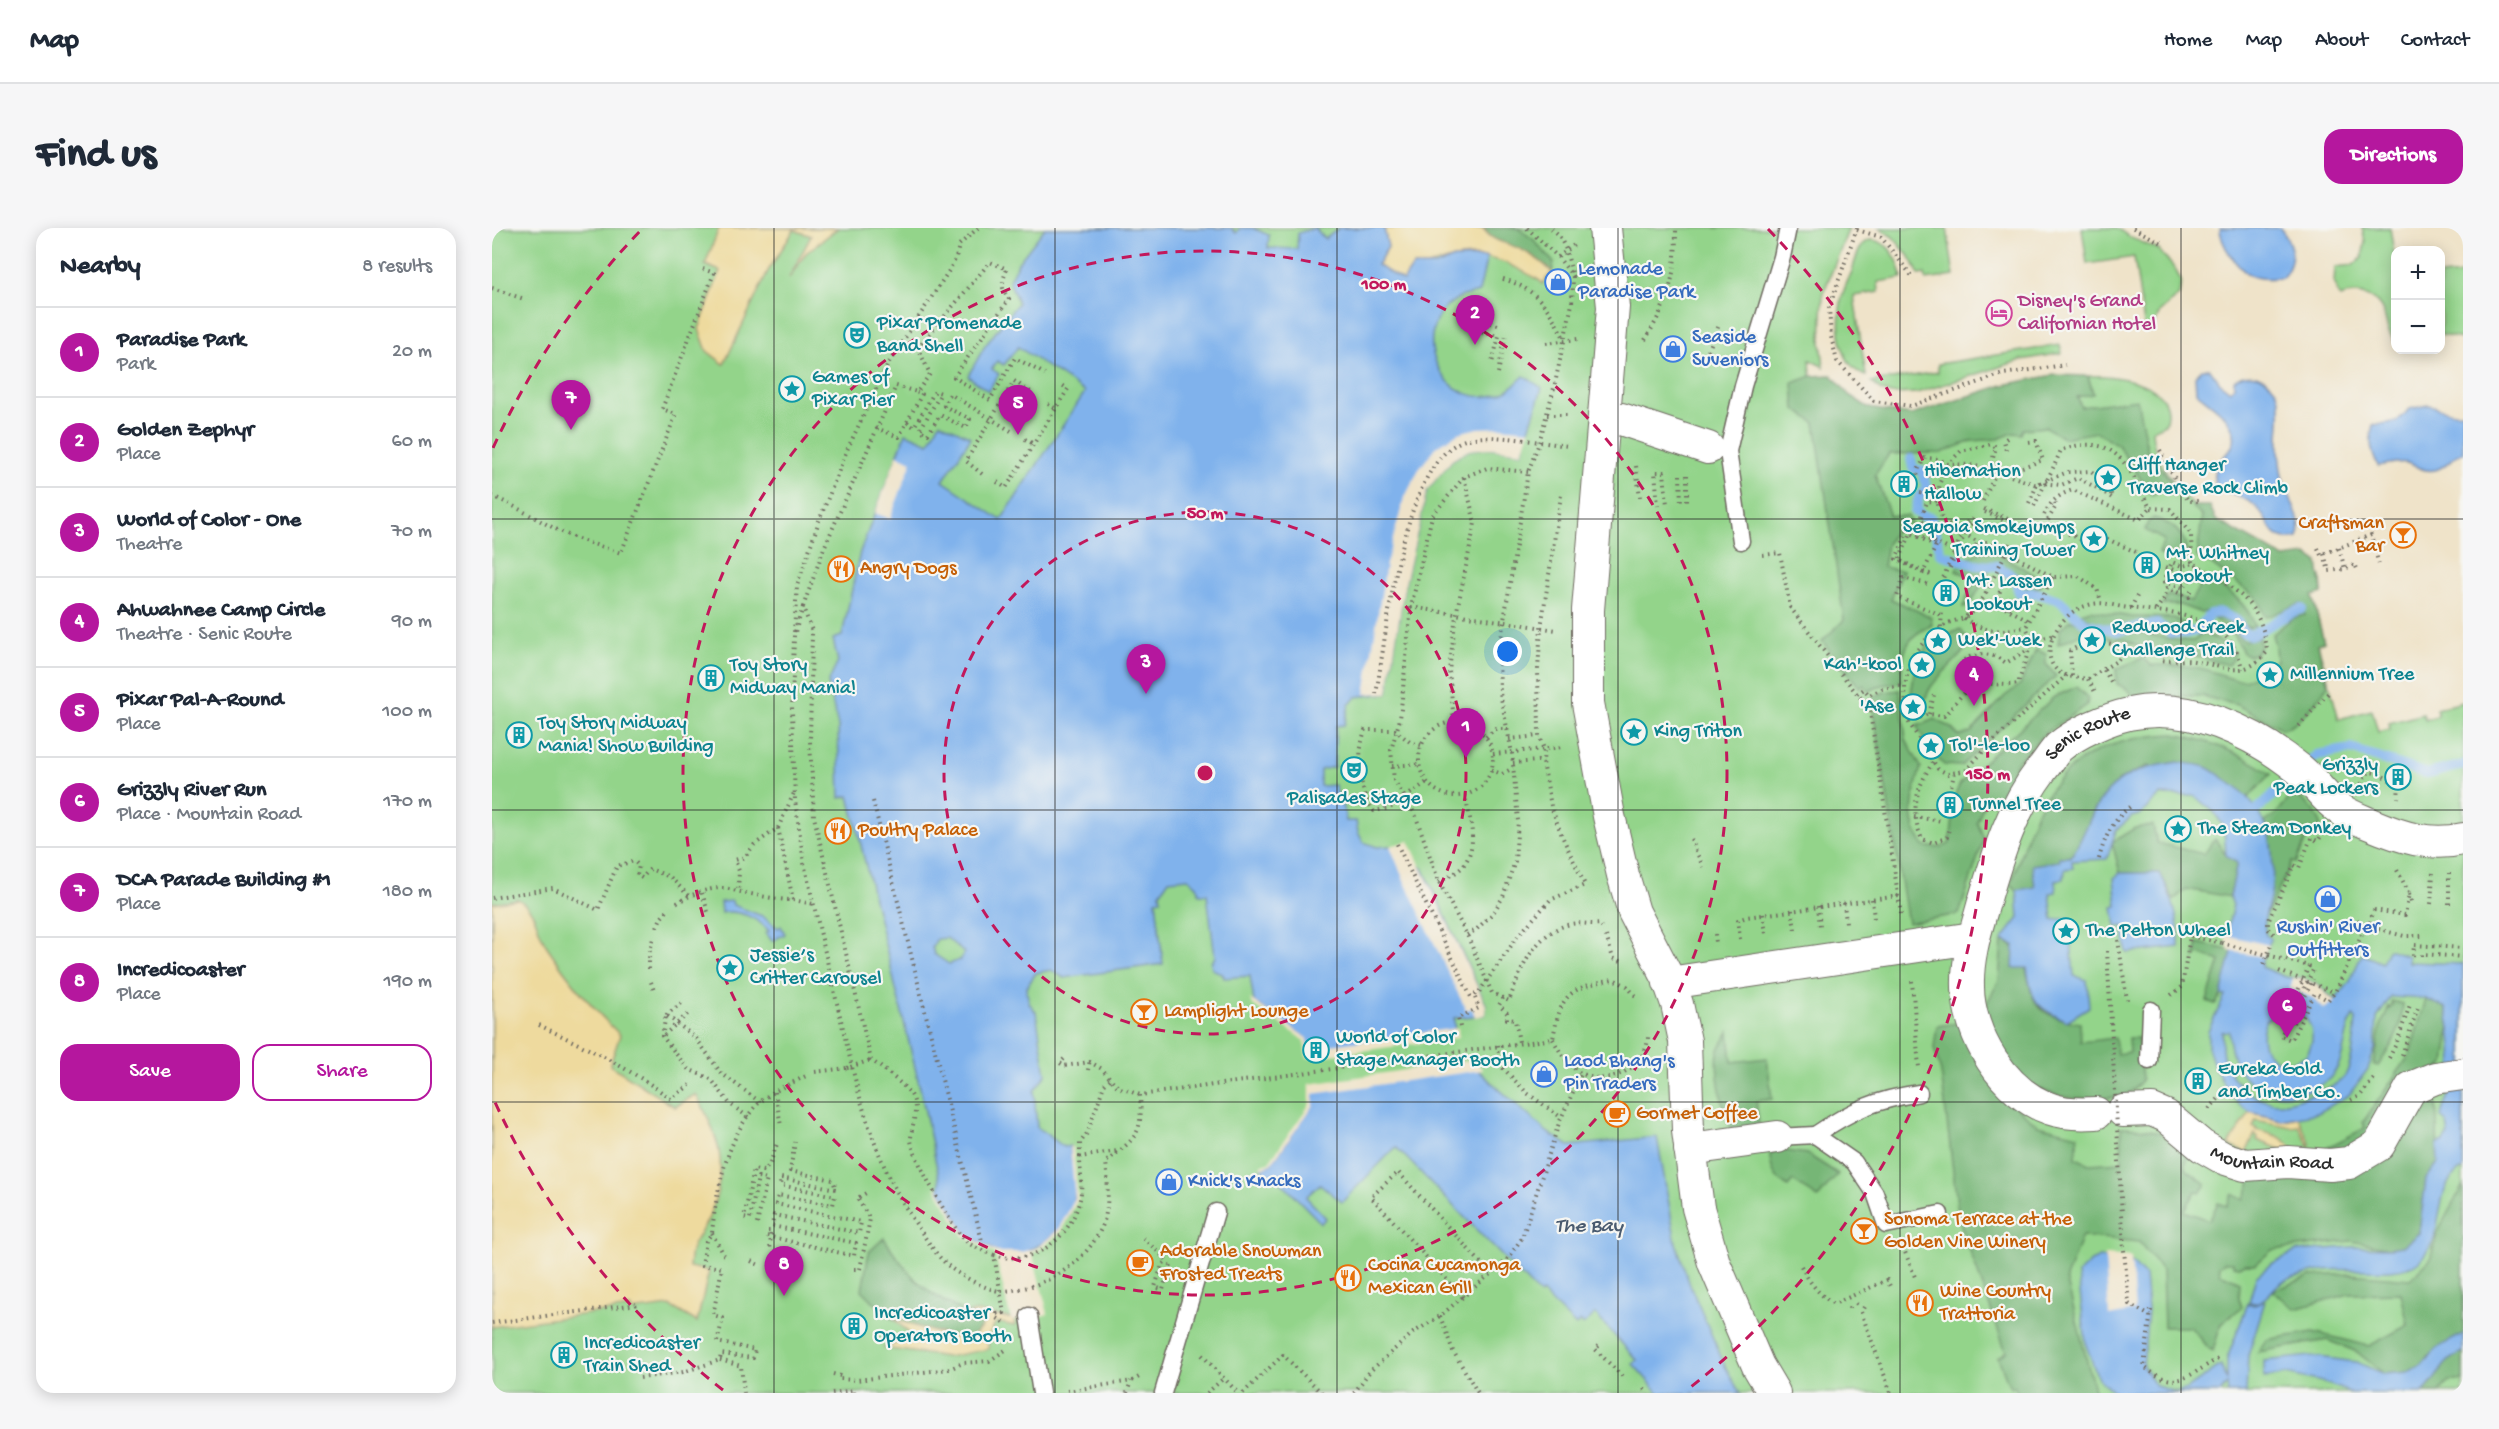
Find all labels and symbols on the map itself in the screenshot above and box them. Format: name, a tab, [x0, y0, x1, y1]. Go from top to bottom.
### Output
place label: Lemonade Paradise Park	[1577, 259, 1697, 305]
shop icon: Lemonade Paradise Park	[1543, 267, 1573, 297]
text: 100 m	[1361, 275, 1407, 296]
place label: Disney's Grand Californian Hotel	[2016, 291, 2156, 337]
pin: 2	[1456, 296, 1494, 345]
hotel icon: Disney's Grand Californian Hotel	[1984, 298, 2014, 328]
place label: Pixar Promenade Band Shell	[876, 313, 1022, 359]
theatre icon: Pixar Promenade Band Shell	[842, 320, 872, 350]
place label: Seaside Suveniors	[1692, 327, 1769, 373]
shop icon: Seaside Suveniors	[1658, 334, 1688, 364]
place label: Games of Pixar Pier	[811, 367, 896, 413]
place icon: Games of Pixar Pier	[777, 374, 807, 404]
pin: 7	[552, 380, 590, 430]
pin: 5	[998, 386, 1038, 435]
place label: Cliff Hanger Traverse Rock Climb	[2127, 455, 2289, 501]
place label: Hibernation Hallow	[1924, 461, 2021, 507]
place icon: Cliff Hanger Traverse Rock Climb	[2093, 463, 2123, 493]
building icon: Hibernation Hallow	[1889, 469, 1919, 499]
text: 50 m	[1187, 504, 1224, 525]
place label: Craftsman Bar	[2299, 513, 2386, 559]
place label: Sequoia Smokejumps Training Tower	[1903, 517, 2076, 563]
bar icon: Craftsman Bar	[2388, 520, 2418, 550]
place icon: Sequoia Smokejumps Training Tower	[2079, 524, 2109, 554]
place label: Mt. Whitney Lookout	[2166, 543, 2269, 589]
building icon: Mt. Whitney Lookout	[2132, 550, 2162, 580]
restaurant icon: Angry Dogs	[826, 554, 856, 584]
place label: Angry Dogs	[860, 558, 957, 581]
place label: Mt. Lassen Lookout	[1966, 571, 2053, 617]
building icon: Mt. Lassen Lookout	[1931, 578, 1961, 608]
place label: Redwood Creek Challenge Trail	[2112, 617, 2247, 663]
place icon: Redwood Creek Challenge Trail	[2077, 625, 2107, 655]
place icon: Wek'-wek	[1923, 626, 1953, 656]
place label: Wek'-wek	[1958, 630, 2042, 653]
your location	[1493, 637, 1522, 666]
pin: 3	[1126, 644, 1166, 694]
place icon: Kah'-kool	[1907, 650, 1937, 680]
place label: Kah'-kool	[1824, 654, 1902, 677]
place label: Toy Story Midway Mania!	[729, 655, 856, 701]
pin: 4	[1954, 656, 1994, 706]
place icon: Millennium Tree	[2255, 660, 2285, 690]
building icon: Toy Story Midway Mania!	[696, 663, 726, 693]
place label: Millennium Tree	[2290, 664, 2415, 687]
place icon: 'Ase	[1898, 692, 1928, 722]
place label: 'Ase	[1859, 696, 1895, 719]
street label: Senic Route	[2040, 702, 2134, 765]
pin: 1	[1446, 708, 1486, 758]
place label: Toy Story Midway Mania! Show Building	[537, 713, 714, 759]
place icon: King Triton	[1619, 717, 1649, 747]
building icon: Toy Story Midway Mania! Show Building	[504, 720, 534, 750]
place label: King Triton	[1654, 721, 1743, 744]
place icon: Tol'-le-loo	[1916, 731, 1946, 761]
place label: Tol'-le-loo	[1949, 735, 2030, 758]
theatre icon: Palisades Stage	[1339, 755, 1369, 785]
place label: Grizzly Peak Lockers	[2273, 755, 2379, 801]
building icon: Grizzly Peak Lockers	[2383, 762, 2413, 792]
centre of rings	[1195, 763, 1215, 783]
text: 150 m	[1965, 765, 2010, 786]
place label: Palisades Stage	[1286, 788, 1422, 811]
building icon: Tunnel Tree	[1935, 790, 1965, 820]
place label: Tunnel Tree	[1969, 794, 2062, 817]
place icon: The Steam Donkey	[2163, 814, 2193, 844]
restaurant icon: Poultry Palace	[823, 816, 853, 846]
place label: The Steam Donkey	[2197, 818, 2351, 841]
place label: Poultry Palace	[857, 820, 978, 843]
shop icon: Rushin' River Outfitters	[2313, 884, 2343, 914]
place icon: The Pelton Wheel	[2051, 916, 2081, 946]
place label: Rushin' River Outfitters	[2277, 917, 2381, 963]
place label: The Pelton Wheel	[2085, 920, 2231, 943]
place label: Jessie’s Critter Carousel	[750, 945, 882, 991]
place icon: Jessie’s Critter Carousel	[715, 953, 745, 983]
pin: 6	[2268, 988, 2306, 1038]
bar icon: Lamplight Lounge	[1129, 997, 1159, 1027]
place label: Lamplight Lounge	[1164, 1001, 1309, 1024]
place label: World of Color Stage Manager Booth	[1336, 1027, 1520, 1073]
building icon: World of Color Stage Manager Booth	[1301, 1035, 1331, 1065]
place label: Laod Bhang's Pin Traders	[1563, 1051, 1675, 1097]
shop icon: Laod Bhang's Pin Traders	[1529, 1059, 1559, 1089]
place label: Eureka Gold and Timber Co.	[2218, 1059, 2342, 1105]
building icon: Eureka Gold and Timber Co.	[2183, 1066, 2213, 1096]
cafe icon: Gormet Coffee	[1602, 1099, 1632, 1129]
place label: Gormet Coffee	[1636, 1103, 1758, 1126]
street label: Mountain Road	[2205, 1141, 2336, 1177]
shop icon: Knick's Knacks	[1154, 1167, 1184, 1197]
place label: Knick's Knacks	[1188, 1171, 1301, 1194]
place label: Sonoma Terrace at the Golden Vine Winery	[1884, 1209, 2073, 1255]
water label: The Bay	[1555, 1215, 1625, 1240]
bar icon: Sonoma Terrace at the Golden Vine Winery	[1849, 1216, 1879, 1246]
place label: Adorable Snowman Frosted Treats	[1159, 1241, 1322, 1287]
pin: 8	[764, 1246, 804, 1296]
cafe icon: Adorable Snowman Frosted Treats	[1125, 1248, 1155, 1278]
place label: Cocina Cucamonga Mexican Grill	[1368, 1255, 1521, 1301]
restaurant icon: Cocina Cucamonga Mexican Grill	[1333, 1263, 1363, 1293]
place label: Wine Country Trattoria	[1939, 1281, 2051, 1327]
restaurant icon: Wine Country Trattoria	[1905, 1288, 1935, 1318]
place label: Incredicoaster Operators Booth	[874, 1303, 1012, 1349]
building icon: Incredicoaster Operators Booth	[839, 1311, 869, 1341]
place label: Incredicoaster Train Shed	[583, 1333, 702, 1379]
building icon: Incredicoaster Train Shed	[549, 1340, 579, 1370]

